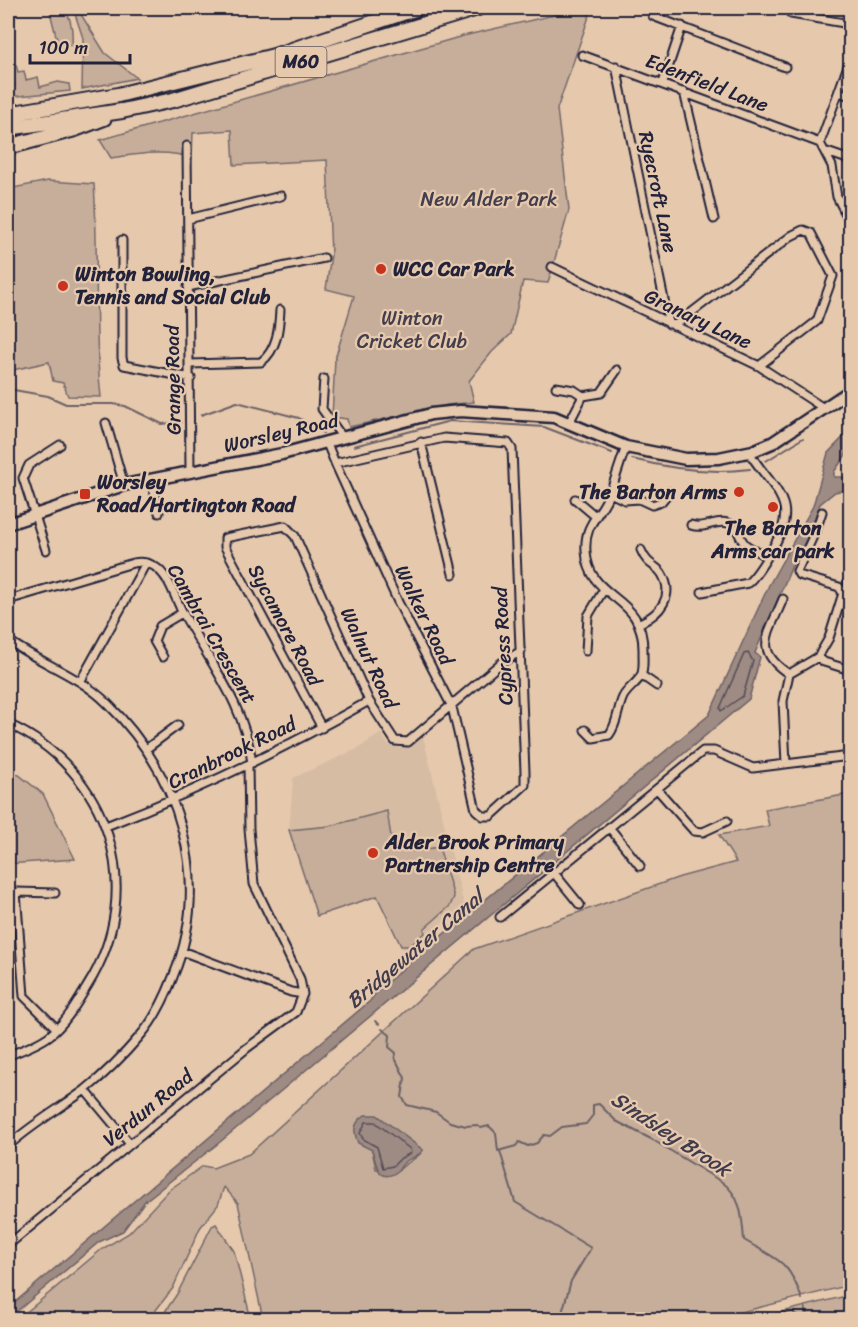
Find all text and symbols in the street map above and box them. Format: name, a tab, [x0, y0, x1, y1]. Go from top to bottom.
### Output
scale bar	[30, 27, 130, 65]
text: 100 m	[39, 32, 88, 64]
street label: Edenfield Lane	[640, 43, 774, 123]
road number: M60	[276, 47, 326, 77]
street label: Ryecroft Lane	[628, 128, 688, 256]
park label: New Alder Park	[420, 182, 558, 217]
place label: WCC Car Park	[393, 252, 515, 287]
place label: Winton Bowling, Tennis and Social Club	[75, 257, 271, 315]
marker: WCC Car Park	[374, 262, 388, 276]
marker: Winton Bowling, Tennis and Social Club	[56, 279, 70, 293]
street label: Granary Lane	[638, 279, 758, 359]
park label: Winton Cricket Club	[357, 301, 468, 359]
street label: Grange Road	[155, 323, 191, 435]
street label: Worsley Road	[220, 402, 343, 463]
place label: Worsley Road/Hartington Road	[96, 465, 297, 523]
place label: The Barton Arms	[579, 475, 728, 510]
marker: The Barton Arms	[732, 485, 746, 499]
marker: Worsley Road/Hartington Road	[78, 487, 92, 501]
marker: The Barton Arms car park	[766, 500, 780, 514]
place label: The Barton Arms car park	[711, 511, 835, 569]
street label: Cambrai Crescent	[157, 557, 267, 711]
street label: Sycamore Road	[238, 557, 333, 694]
street label: Walker Road	[385, 559, 464, 673]
street label: Cypress Road	[482, 585, 524, 706]
street label: Walnut Road	[330, 601, 408, 716]
street label: Cranbrook Road	[162, 706, 304, 799]
place label: Alder Brook Primary Partnership Centre	[384, 825, 565, 883]
marker: Alder Brook Primary Partnership Centre	[366, 846, 380, 860]
water label: Bridgewater Canal	[337, 876, 496, 1018]
street label: Verdun Road	[95, 1059, 202, 1156]
water label: Sindsley Brook	[603, 1081, 741, 1189]

